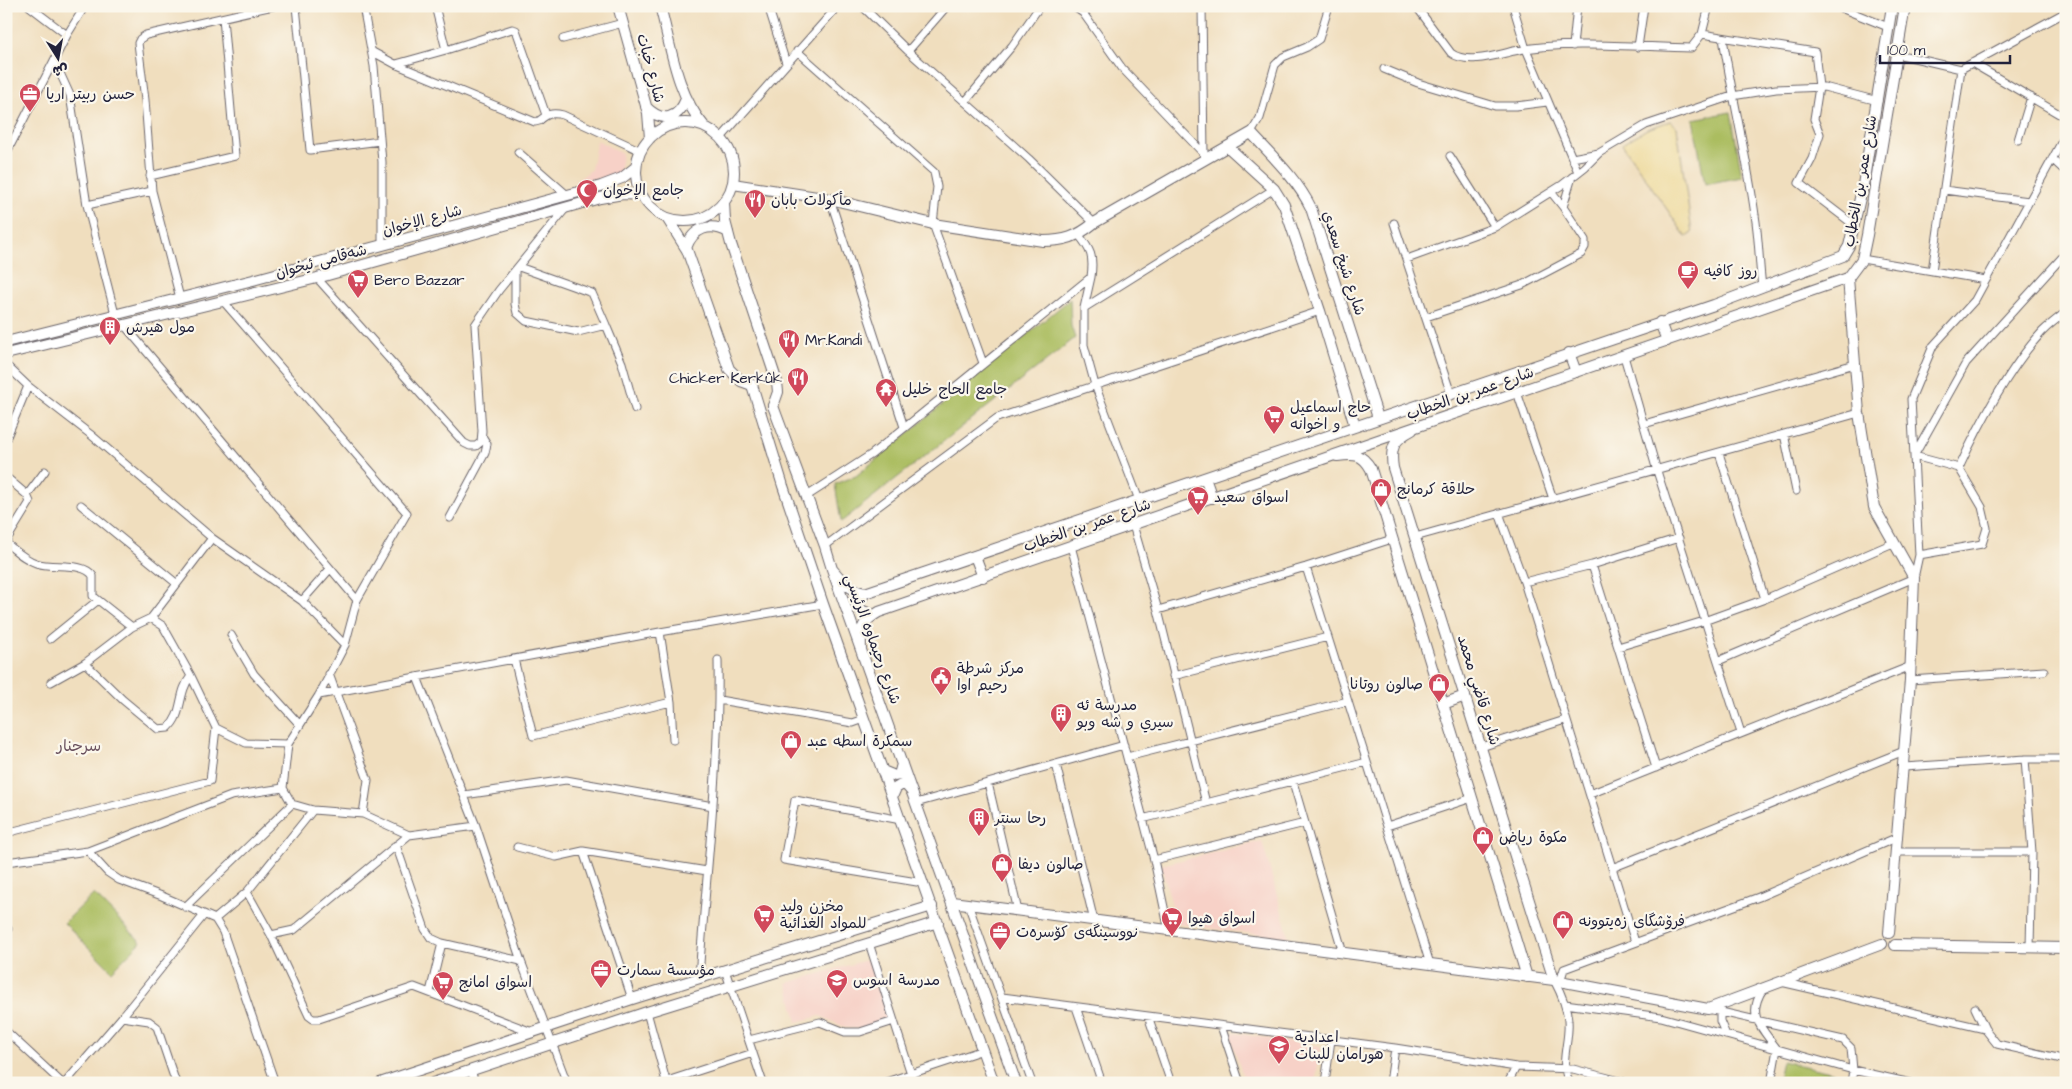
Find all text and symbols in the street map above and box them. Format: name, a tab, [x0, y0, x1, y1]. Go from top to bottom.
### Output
street label: شارع خبات	[631, 31, 670, 105]
north arrow	[32, 32, 82, 82]
scale bar	[1880, 32, 2010, 64]
text: 100 m	[1887, 40, 1926, 61]
text: ش	[51, 58, 70, 81]
office icon: حسن ربيتر اريا	[18, 82, 42, 113]
place label: حسن ربيتر اريا	[46, 84, 135, 105]
street label: شارع عمر بن الخطاب	[1839, 113, 1882, 249]
mosque icon: جامع الإخوان	[575, 178, 599, 209]
place label: جامع الإخوان	[603, 180, 684, 201]
restaurant icon: مأكولات بابان	[743, 188, 767, 219]
place label: مأكولات بابان	[771, 190, 852, 211]
street label: شارع الإخوان	[380, 200, 464, 241]
street label: شارع شيخ سعدي	[1317, 208, 1370, 318]
street label: شەقامی ئیخوان	[273, 239, 369, 284]
cafe icon: روز كافيه	[1676, 259, 1700, 290]
place label: روز كافيه	[1704, 261, 1758, 282]
supermarket icon: Bero Bazzar	[346, 268, 370, 299]
place label: Bero Bazzar	[374, 270, 465, 291]
building icon: مول هيرش	[98, 315, 122, 346]
place label: مول هيرش	[126, 317, 195, 338]
restaurant icon: Mr.Kandi	[777, 328, 801, 359]
place label: Mr.Kandi	[805, 330, 863, 351]
street label: شارع عمر بن الخطاب	[1404, 362, 1537, 425]
restaurant icon: Chicker Kerkûk	[786, 366, 810, 397]
place label: Chicker Kerkûk	[669, 368, 782, 389]
temple icon: جامع الحاج خليل	[874, 377, 898, 408]
place label: جامع الحاج خليل	[902, 379, 1007, 400]
place label: حاج اسماعيل و اخوانه	[1290, 397, 1371, 435]
supermarket icon: حاج اسماعيل و اخوانه	[1262, 404, 1286, 435]
shop icon: حلاقة كرمانج	[1369, 477, 1393, 508]
place label: حلاقة كرمانج	[1397, 479, 1475, 500]
supermarket icon: اسواق سعيد	[1186, 485, 1210, 516]
place label: اسواق سعيد	[1214, 487, 1288, 508]
street label: شارع عمر بن الخطاب	[1021, 494, 1154, 557]
street label: شارع رحيماوه الرئيسي	[837, 571, 906, 708]
street label: شارع قاضي محمد	[1450, 632, 1505, 748]
place label: مركز شرطة رحيم اوا	[957, 658, 1024, 696]
public building icon: مركز شرطة رحيم اوا	[929, 665, 953, 696]
shop icon: صالون روتانا	[1427, 672, 1451, 703]
place label: صالون روتانا	[1350, 674, 1423, 695]
place label: مدرسة ئه سيري و شه وبو	[1076, 695, 1174, 733]
building icon: مدرسة ئه سيري و شه وبو	[1049, 702, 1073, 733]
shop icon: سمكرة اسطه عبد	[779, 729, 803, 760]
place label: سمكرة اسطه عبد	[807, 731, 912, 752]
district label: سرجنار	[55, 735, 101, 757]
building icon: رحا سنتر	[967, 806, 991, 837]
place label: رحا سنتر	[993, 808, 1046, 829]
shop icon: مكوة رياض	[1471, 825, 1495, 856]
place label: مكوة رياض	[1499, 827, 1567, 848]
shop icon: صالون ديفا	[990, 852, 1014, 883]
place label: صالون ديفا	[1018, 854, 1084, 875]
place label: مخزن وليد للمواد الغذائية	[780, 896, 866, 934]
supermarket icon: مخزن وليد للمواد الغذائية	[752, 903, 776, 934]
supermarket icon: اسواق هيوا	[1160, 906, 1184, 937]
place label: اسواق هيوا	[1188, 908, 1255, 929]
shop icon: فرۆشگای زەیتوونە	[1551, 909, 1575, 940]
place label: فرۆشگای زەیتوونە	[1579, 911, 1685, 932]
office icon: نووسینگەی کۆسرەت	[988, 920, 1012, 951]
place label: نووسینگەی کۆسرەت	[1016, 922, 1139, 943]
office icon: مؤسسة سمارت	[589, 958, 613, 989]
place label: مؤسسة سمارت	[617, 960, 715, 981]
school or university icon: مدرسة اسوس	[825, 968, 849, 999]
supermarket icon: اسواق امانج	[431, 970, 455, 1001]
place label: مدرسة اسوس	[853, 970, 940, 991]
place label: اسواق امانج	[459, 972, 532, 993]
place label: اعدادية هورامان للبنات	[1295, 1027, 1384, 1065]
school or university icon: اعدادية هورامان للبنات	[1267, 1034, 1291, 1065]

